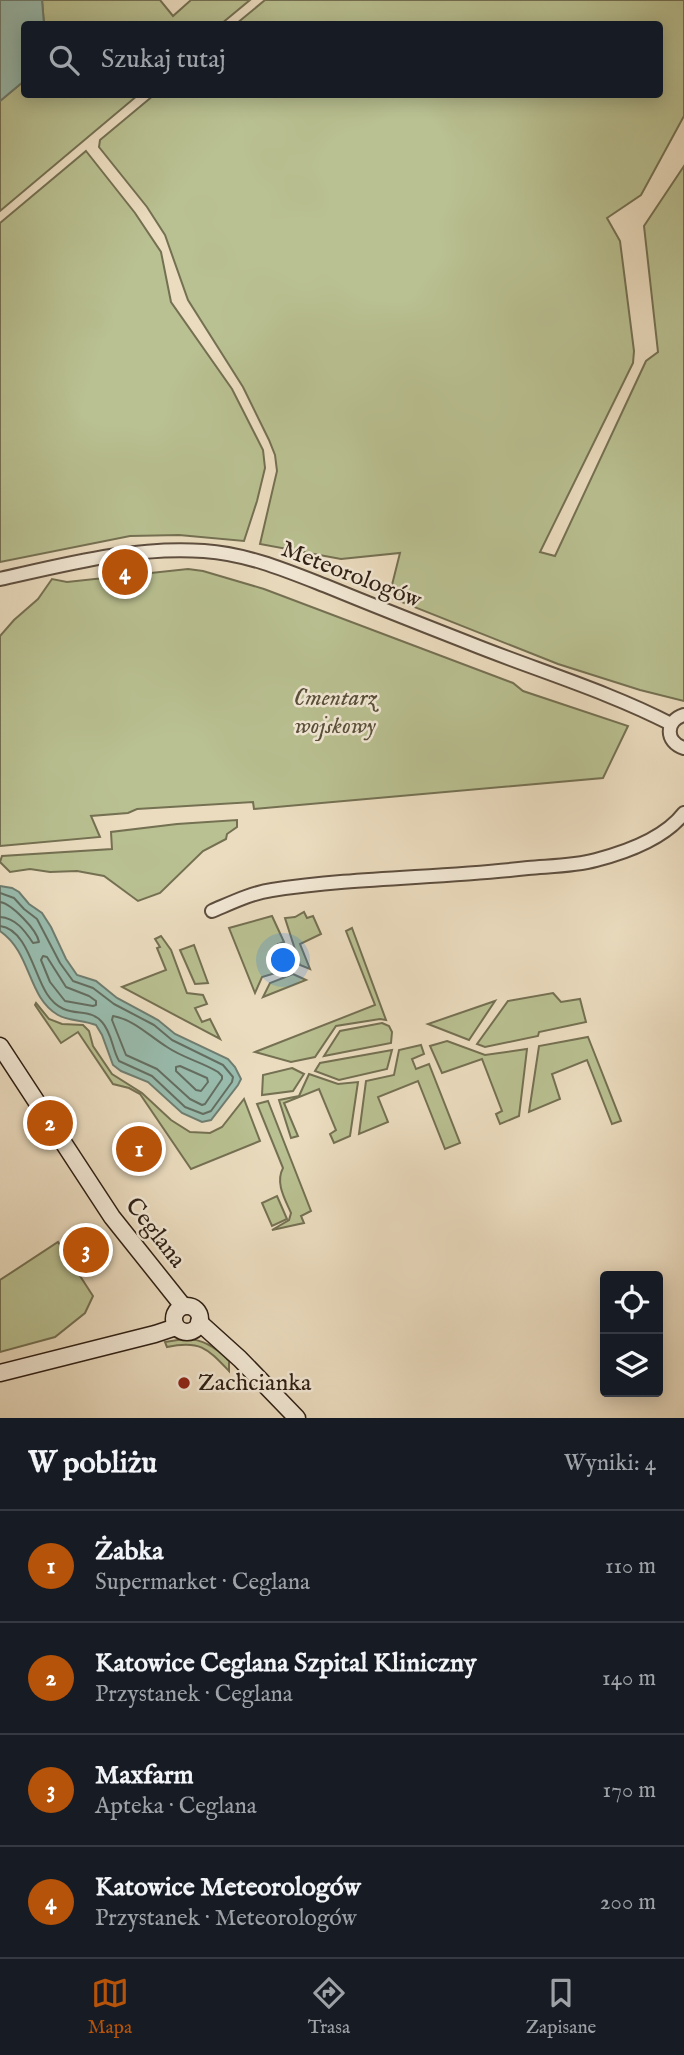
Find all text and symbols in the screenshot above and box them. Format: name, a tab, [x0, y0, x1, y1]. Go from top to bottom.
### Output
search box	[21, 21, 663, 98]
icon: search	[45, 41, 83, 79]
text: Szukaj tutaj	[101, 43, 226, 76]
street label: Meteorologów	[276, 534, 427, 616]
pin: 4	[102, 546, 148, 598]
park label: Cmentarz wojskowy	[294, 683, 379, 742]
your location	[266, 943, 300, 977]
pin: 2	[27, 1097, 73, 1149]
pin: 1	[116, 1123, 162, 1175]
street label: Ceglana	[118, 1191, 193, 1275]
pin: 3	[63, 1224, 109, 1276]
map controls	[600, 1271, 663, 1397]
button: locate	[600, 1271, 663, 1334]
button: layers	[600, 1334, 663, 1397]
place label: Zachcianka	[198, 1368, 312, 1399]
marker: Zachcianka	[176, 1375, 192, 1391]
text: W pobliżu	[28, 1445, 157, 1483]
text: Wyniki: 4	[564, 1449, 656, 1478]
text: Żabka	[95, 1535, 163, 1568]
text: 1	[47, 1552, 55, 1581]
text: 110 m	[605, 1552, 656, 1581]
text: Supermarket · Ceglana	[95, 1568, 310, 1597]
text: Katowice Ceglana Szpital Kliniczny	[95, 1647, 477, 1680]
text: 2	[46, 1664, 56, 1693]
text: 140 m	[602, 1664, 656, 1693]
text: Przystanek · Ceglana	[95, 1680, 293, 1709]
text: Maxfarm	[95, 1759, 194, 1792]
text: 3	[47, 1776, 55, 1805]
text: 170 m	[603, 1776, 656, 1805]
text: Apteka · Ceglana	[95, 1792, 257, 1821]
text: Katowice Meteorologów	[95, 1871, 361, 1904]
text: 4	[45, 1888, 57, 1917]
text: 200 m	[600, 1888, 656, 1917]
text: Przystanek · Meteorologów	[95, 1904, 357, 1933]
tab: Mapa	[88, 1974, 132, 2040]
tab: Trasa	[308, 1974, 350, 2040]
tab: Zapisane	[526, 1974, 596, 2040]

